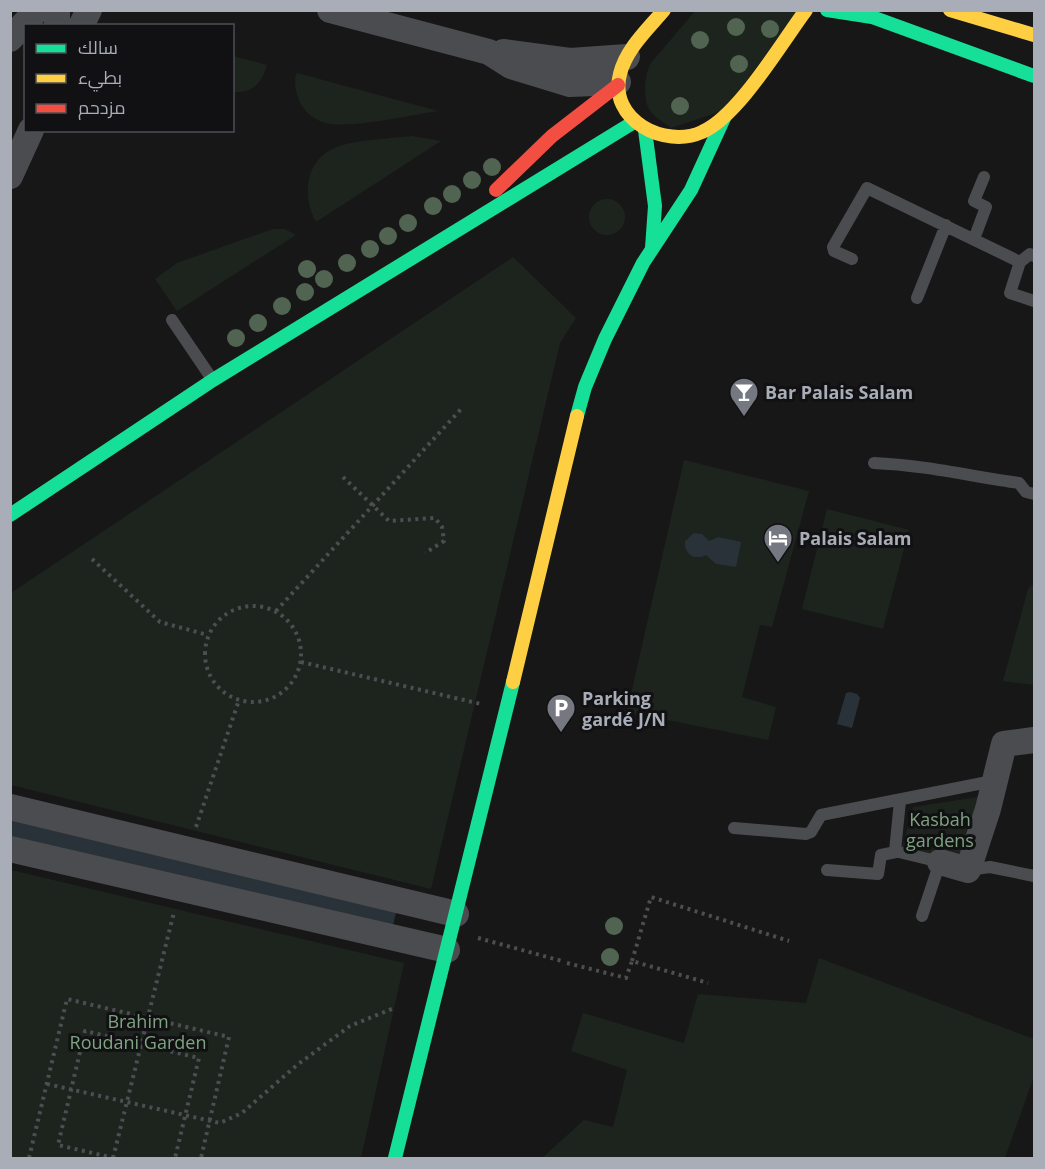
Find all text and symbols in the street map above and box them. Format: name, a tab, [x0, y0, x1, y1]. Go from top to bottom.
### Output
legend	[24, 24, 234, 132]
text: سالك	[78, 35, 118, 59]
text: بطيء	[78, 65, 122, 92]
text: مزدحم	[78, 95, 126, 120]
bar icon: Bar Palais Salam	[728, 376, 760, 418]
place label: Bar Palais Salam	[765, 380, 913, 404]
hotel icon: Palais Salam	[762, 522, 794, 564]
place label: Palais Salam	[799, 526, 911, 550]
place label: Parking gardé J/N	[582, 686, 666, 731]
parking icon: Parking gardé J/N	[545, 692, 577, 734]
park label: Kasbah gardens	[906, 807, 974, 852]
park label: Brahim Roudani Garden	[70, 1009, 206, 1054]

